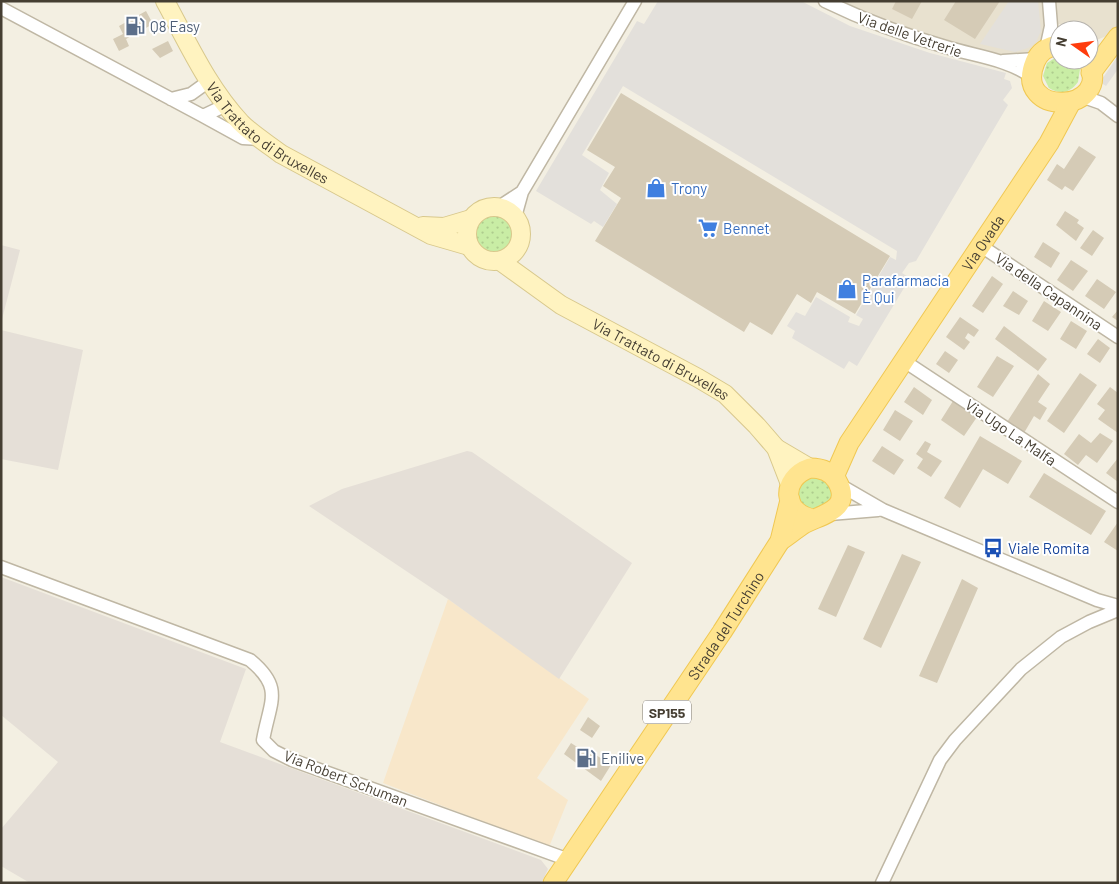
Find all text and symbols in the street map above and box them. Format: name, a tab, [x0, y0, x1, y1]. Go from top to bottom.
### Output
street label: Via delle Vetrerie	[855, 8, 965, 60]
fuel station icon: Q8 Easy	[124, 15, 146, 37]
place label: Q8 Easy	[150, 17, 200, 35]
north arrow	[1049, 20, 1099, 70]
text: N	[1052, 35, 1070, 48]
street label: Via Trattato di Bruxelles	[203, 78, 332, 187]
shop icon: Trony	[645, 177, 667, 199]
place label: Trony	[671, 179, 707, 197]
street label: Via Ovada	[958, 211, 1008, 274]
supermarket icon: Bennet	[697, 217, 719, 239]
place label: Bennet	[723, 219, 770, 237]
street label: Via della Capannina	[992, 248, 1106, 334]
place label: Parafarmacia È Qui	[862, 271, 949, 306]
shop icon: Parafarmacia È Qui	[836, 278, 858, 300]
street label: Via Trattato di Bruxelles	[589, 314, 734, 403]
street label: Via Ugo La Malfa	[962, 395, 1060, 469]
bus stop icon: Viale Romita	[982, 537, 1004, 559]
place label: Viale Romita	[1008, 539, 1089, 557]
street label: Strada del Turchino	[683, 568, 767, 683]
road number: SP155	[643, 700, 691, 724]
street label: Via Robert Schuman	[281, 746, 411, 810]
fuel station icon: Enilive	[575, 747, 597, 769]
place label: Enilive	[601, 749, 644, 767]

